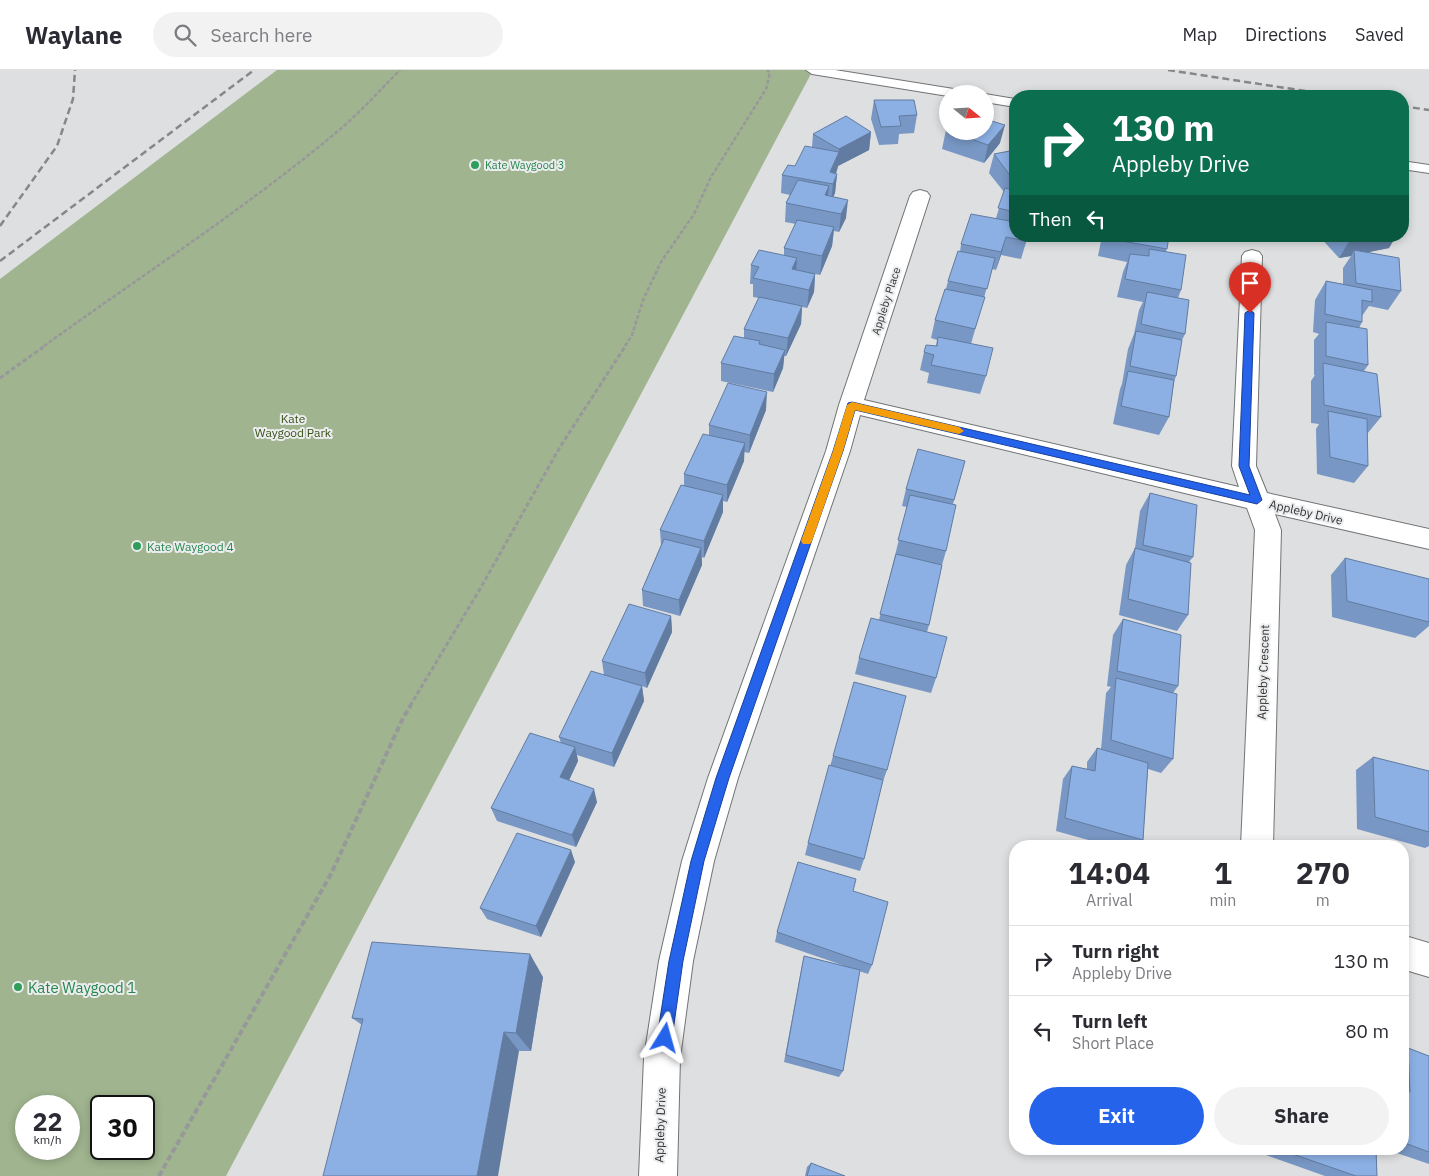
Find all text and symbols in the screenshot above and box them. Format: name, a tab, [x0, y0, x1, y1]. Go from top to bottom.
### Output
search box	[153, 12, 503, 57]
text: Waylane	[25, 19, 123, 51]
icon: search	[171, 21, 199, 49]
text: Search here	[211, 23, 312, 47]
text: Map	[1182, 23, 1217, 46]
text: Directions	[1245, 23, 1327, 46]
text: Saved	[1355, 23, 1404, 46]
north arrow	[939, 85, 994, 140]
map controls	[939, 85, 994, 140]
text: 130 m	[1112, 105, 1215, 151]
icon: right	[1029, 110, 1094, 175]
text: Appleby Drive	[1112, 149, 1250, 178]
place label: Kate Waygood 3	[485, 158, 564, 172]
marker: Kate Waygood 3	[469, 159, 481, 171]
icon: left	[1082, 205, 1110, 233]
text: Then	[1029, 207, 1072, 231]
pin	[1229, 262, 1271, 313]
street label: Appleby Place	[868, 265, 904, 337]
icon: arrive	[1236, 269, 1264, 297]
park label: Kate Waygood Park	[255, 411, 332, 440]
street label: Appleby Drive	[1268, 496, 1345, 528]
place label: Kate Waygood 4	[147, 539, 234, 554]
marker: Kate Waygood 4	[131, 540, 143, 552]
street label: Appleby Crescent	[1254, 624, 1272, 720]
text: 14:04	[1068, 853, 1150, 892]
text: 1	[1214, 853, 1232, 892]
text: 270	[1296, 853, 1350, 892]
text: Arrival	[1086, 890, 1133, 910]
text: min	[1209, 890, 1236, 910]
text: m	[1316, 890, 1330, 910]
text: Turn right	[1072, 939, 1159, 963]
icon: right	[1029, 947, 1057, 975]
text: 130 m	[1334, 949, 1389, 973]
text: Appleby Drive	[1072, 963, 1172, 983]
place label: Kate Waygood 1	[28, 978, 136, 997]
marker: Kate Waygood 1	[12, 981, 24, 993]
text: Turn left	[1072, 1009, 1148, 1033]
position arrow	[638, 1011, 690, 1063]
icon: left	[1029, 1017, 1057, 1045]
text: 80 m	[1345, 1019, 1389, 1043]
text: Short Place	[1072, 1033, 1154, 1053]
street label: Appleby Drive	[651, 1087, 669, 1163]
button: Exit	[1029, 1087, 1204, 1145]
button: Share	[1214, 1087, 1389, 1145]
speed limit sign: 30	[90, 1095, 155, 1160]
text: 22	[32, 1105, 63, 1138]
text: km/h	[33, 1132, 62, 1147]

